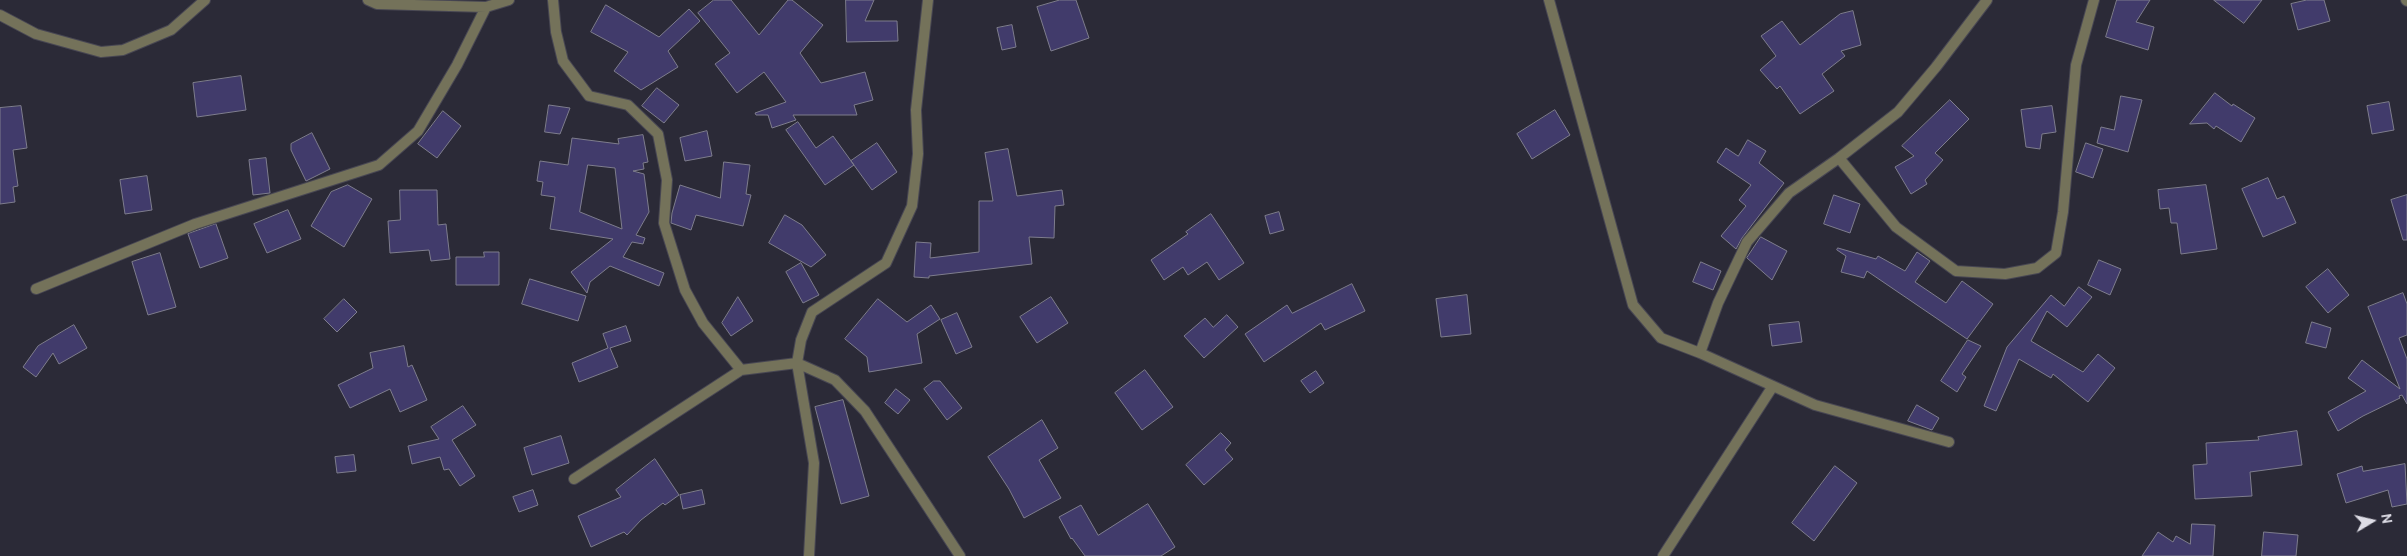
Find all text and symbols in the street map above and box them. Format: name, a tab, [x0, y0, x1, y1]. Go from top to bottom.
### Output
north arrow	[2347, 496, 2397, 546]
text: N	[2377, 512, 2396, 525]

